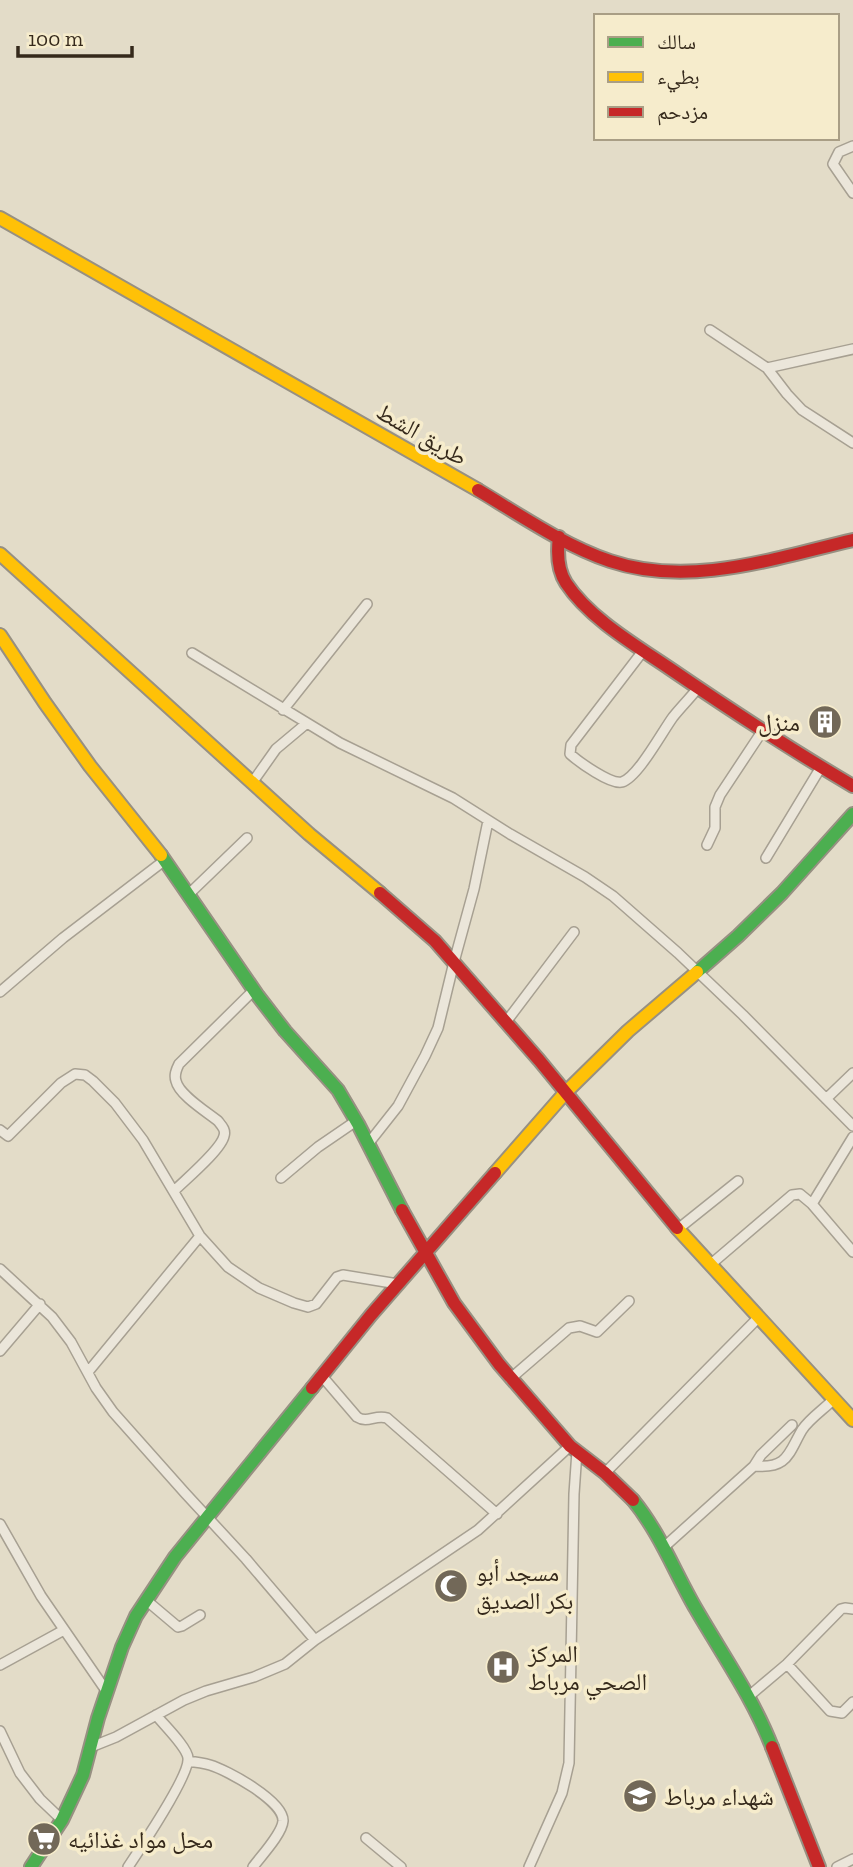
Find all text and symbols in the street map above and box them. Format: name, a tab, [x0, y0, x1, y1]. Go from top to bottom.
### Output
scale bar	[18, 14, 131, 58]
legend	[594, 14, 839, 140]
text: 100 m	[28, 26, 83, 51]
text: سالك	[657, 29, 696, 54]
text: بطيء	[657, 64, 700, 93]
text: مزدحم	[657, 99, 708, 126]
street label: طريق الشط	[371, 396, 473, 472]
building icon: منزل	[806, 703, 844, 741]
place label: منزل	[758, 708, 800, 737]
place label: مسجد أبو بكر الصديق	[476, 1558, 573, 1615]
mosque icon: مسجد أبو بكر الصديق	[432, 1567, 470, 1605]
place label: المركز الصحي مرباط	[527, 1639, 647, 1701]
hospital icon: المركز الصحي مرباط	[484, 1648, 522, 1686]
school or university icon: شهداء مرباط	[621, 1777, 659, 1815]
place label: شهداء مرباط	[664, 1782, 774, 1811]
supermarket icon: محل مواد غذائيه	[25, 1820, 63, 1858]
place label: محل مواد غذائيه	[68, 1825, 213, 1854]

